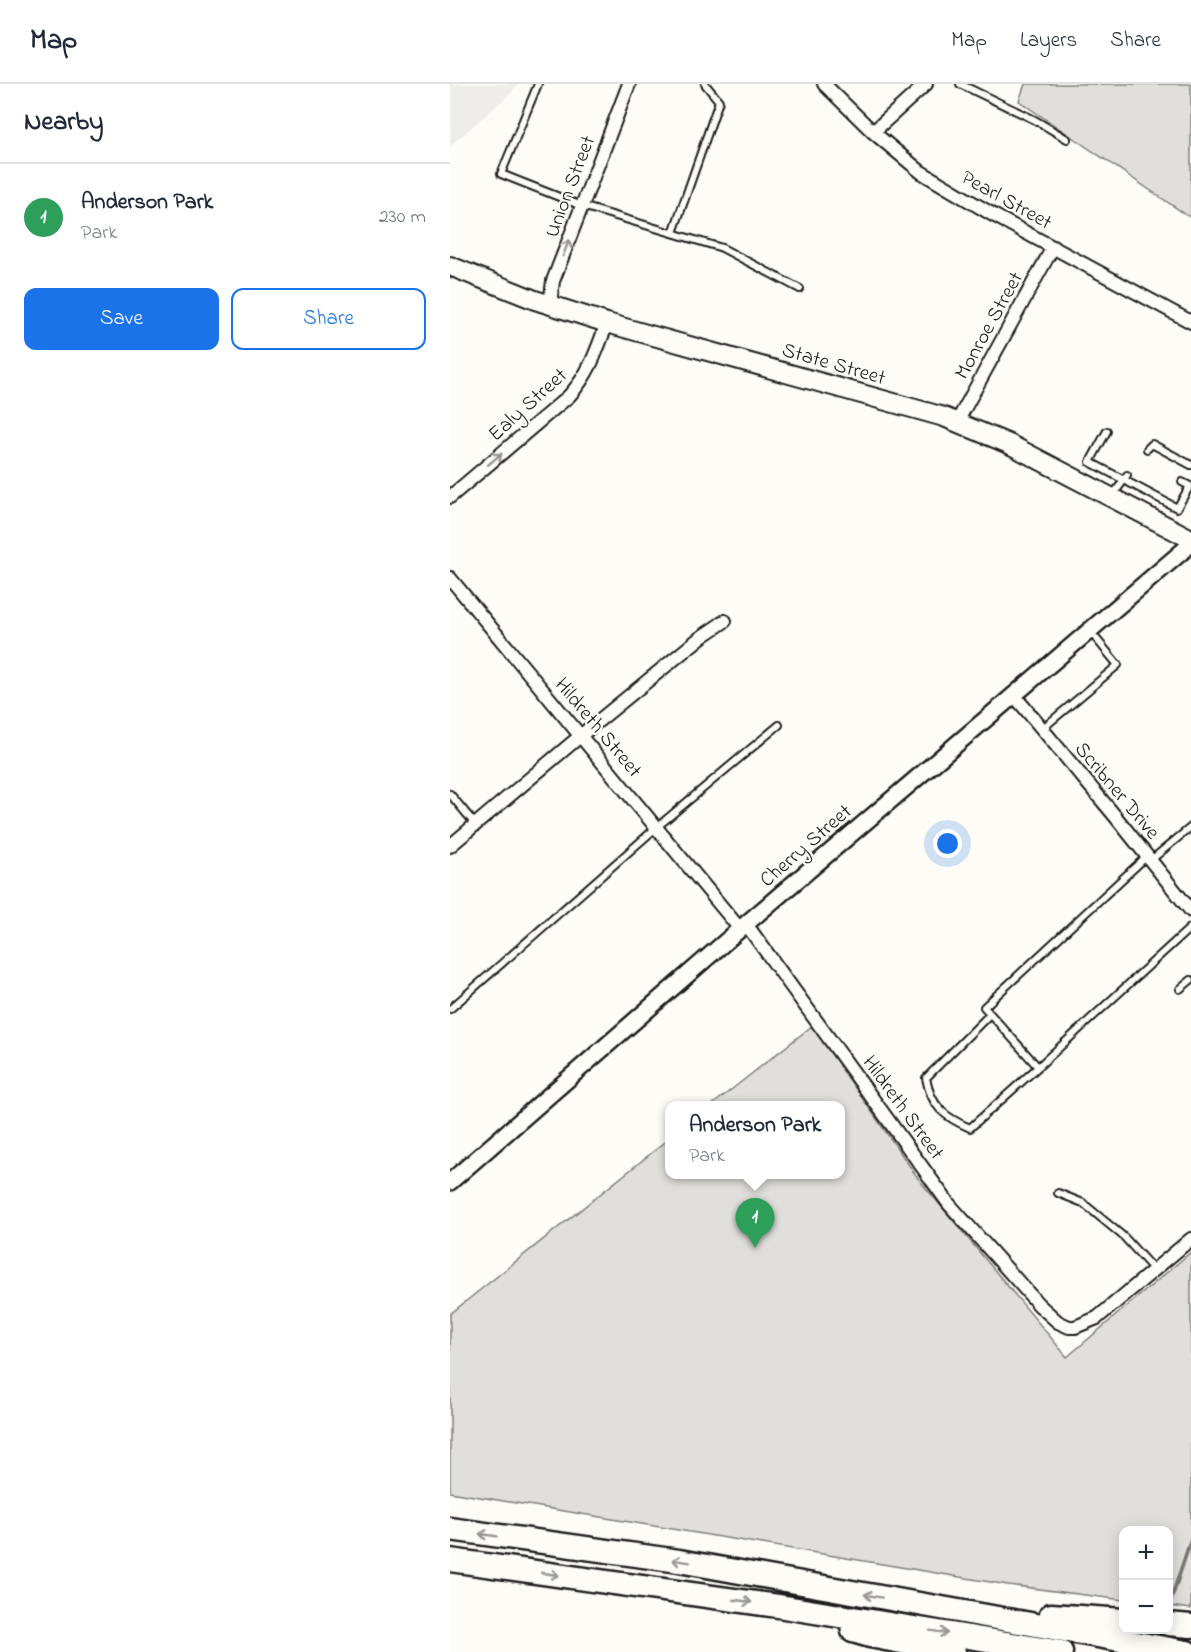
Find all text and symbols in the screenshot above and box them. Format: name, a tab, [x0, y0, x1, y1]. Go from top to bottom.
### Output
text: Map	[30, 21, 77, 62]
text: Map	[951, 26, 987, 56]
text: Layers	[1020, 26, 1077, 56]
text: Share	[1110, 26, 1161, 56]
text: Nearby	[24, 104, 103, 142]
street label: Union Street	[538, 131, 604, 242]
street label: Pearl Street	[955, 163, 1057, 238]
text: Anderson Park	[81, 187, 213, 219]
text: 1	[40, 203, 47, 232]
text: 230 m	[379, 203, 426, 232]
text: Park	[81, 219, 117, 248]
one-way arrow	[561, 239, 572, 258]
street label: Monroe Street	[948, 267, 1032, 385]
button: Save	[24, 288, 219, 350]
button: Share	[231, 288, 426, 350]
street label: State Street	[778, 336, 889, 394]
street label: Ealy Street	[482, 362, 576, 451]
one-way arrow	[487, 452, 502, 466]
street label: Hildreth Street	[547, 672, 648, 785]
street label: Scribner Drive	[1067, 736, 1167, 847]
street label: Cherry Street	[754, 798, 860, 897]
your location	[933, 829, 962, 858]
street label: Hildreth Street	[854, 1050, 951, 1167]
popup	[665, 1101, 845, 1179]
text: Anderson Park	[689, 1110, 821, 1142]
text: Park	[689, 1142, 725, 1171]
pin: 1	[736, 1198, 774, 1248]
map controls	[1119, 1526, 1173, 1634]
button: +	[1119, 1526, 1173, 1580]
one-way arrow	[478, 1529, 498, 1540]
one-way arrow	[671, 1556, 691, 1567]
one-way arrow	[539, 1568, 559, 1579]
button: −	[1119, 1580, 1173, 1634]
one-way arrow	[863, 1590, 883, 1601]
one-way arrow	[732, 1595, 752, 1606]
one-way arrow	[929, 1627, 949, 1638]

